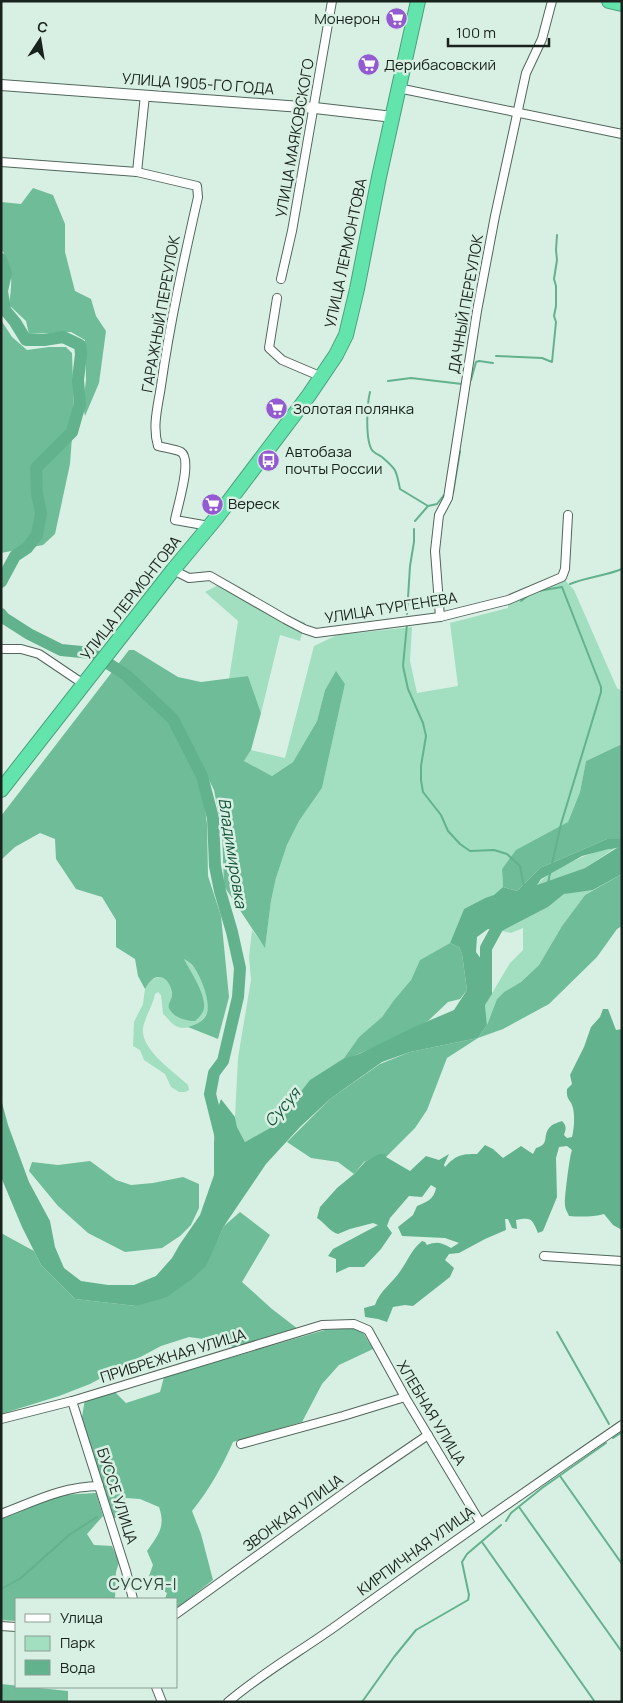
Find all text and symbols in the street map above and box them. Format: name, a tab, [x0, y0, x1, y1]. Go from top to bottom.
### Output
supermarket icon: Монерон	[384, 7, 408, 31]
place label: Монерон	[314, 8, 380, 29]
north arrow	[15, 15, 65, 65]
scale bar	[448, 15, 549, 47]
text: С	[36, 16, 50, 37]
text: 100 m	[456, 22, 496, 43]
supermarket icon: Дерибасовский	[356, 53, 380, 77]
place label: Дерибасовский	[384, 54, 496, 75]
street label: УЛИЦА МАЯКОВСКОГО	[270, 57, 319, 219]
street label: УЛИЦА 1905-ГО ГОДА	[121, 68, 275, 99]
street label: УЛИЦА ЛЕРМОНТОВА	[319, 176, 372, 330]
street label: ДАЧНЫЙ ПЕРЕУЛОК	[443, 233, 488, 375]
street label: ГАРАЖНЫЙ ПЕРЕУЛОК	[136, 234, 185, 394]
supermarket icon: Золотая полянка	[265, 397, 289, 421]
place label: Золотая полянка	[293, 398, 414, 419]
place label: Автобаза почты России	[285, 441, 383, 479]
bus stop icon: Автобаза почты России	[257, 449, 281, 473]
supermarket icon: Вереск	[200, 492, 224, 516]
place label: Вереск	[228, 493, 280, 514]
street label: УЛИЦА ЛЕРМОНТОВА	[75, 531, 186, 664]
street label: УЛИЦА ТУРГЕНЕВА	[323, 587, 459, 628]
water label: Владимировка	[213, 796, 253, 911]
water label: Сусуя	[259, 1082, 306, 1131]
street label: ПРИБРЕЖНАЯ УЛИЦА	[97, 1323, 249, 1388]
street label: ХЛЕБНАЯ УЛИЦА	[392, 1356, 471, 1469]
street label: БУССЕ УЛИЦА	[92, 1445, 143, 1547]
street label: ЗВОНКАЯ УЛИЦА	[238, 1469, 348, 1556]
street label: КИРПИЧНАЯ УЛИЦА	[353, 1501, 479, 1600]
district label: СУСУЯ-I	[109, 1573, 177, 1595]
legend	[15, 1598, 178, 1688]
text: Улица	[60, 1607, 103, 1628]
text: Парк	[60, 1632, 96, 1653]
text: Вода	[60, 1657, 95, 1678]

